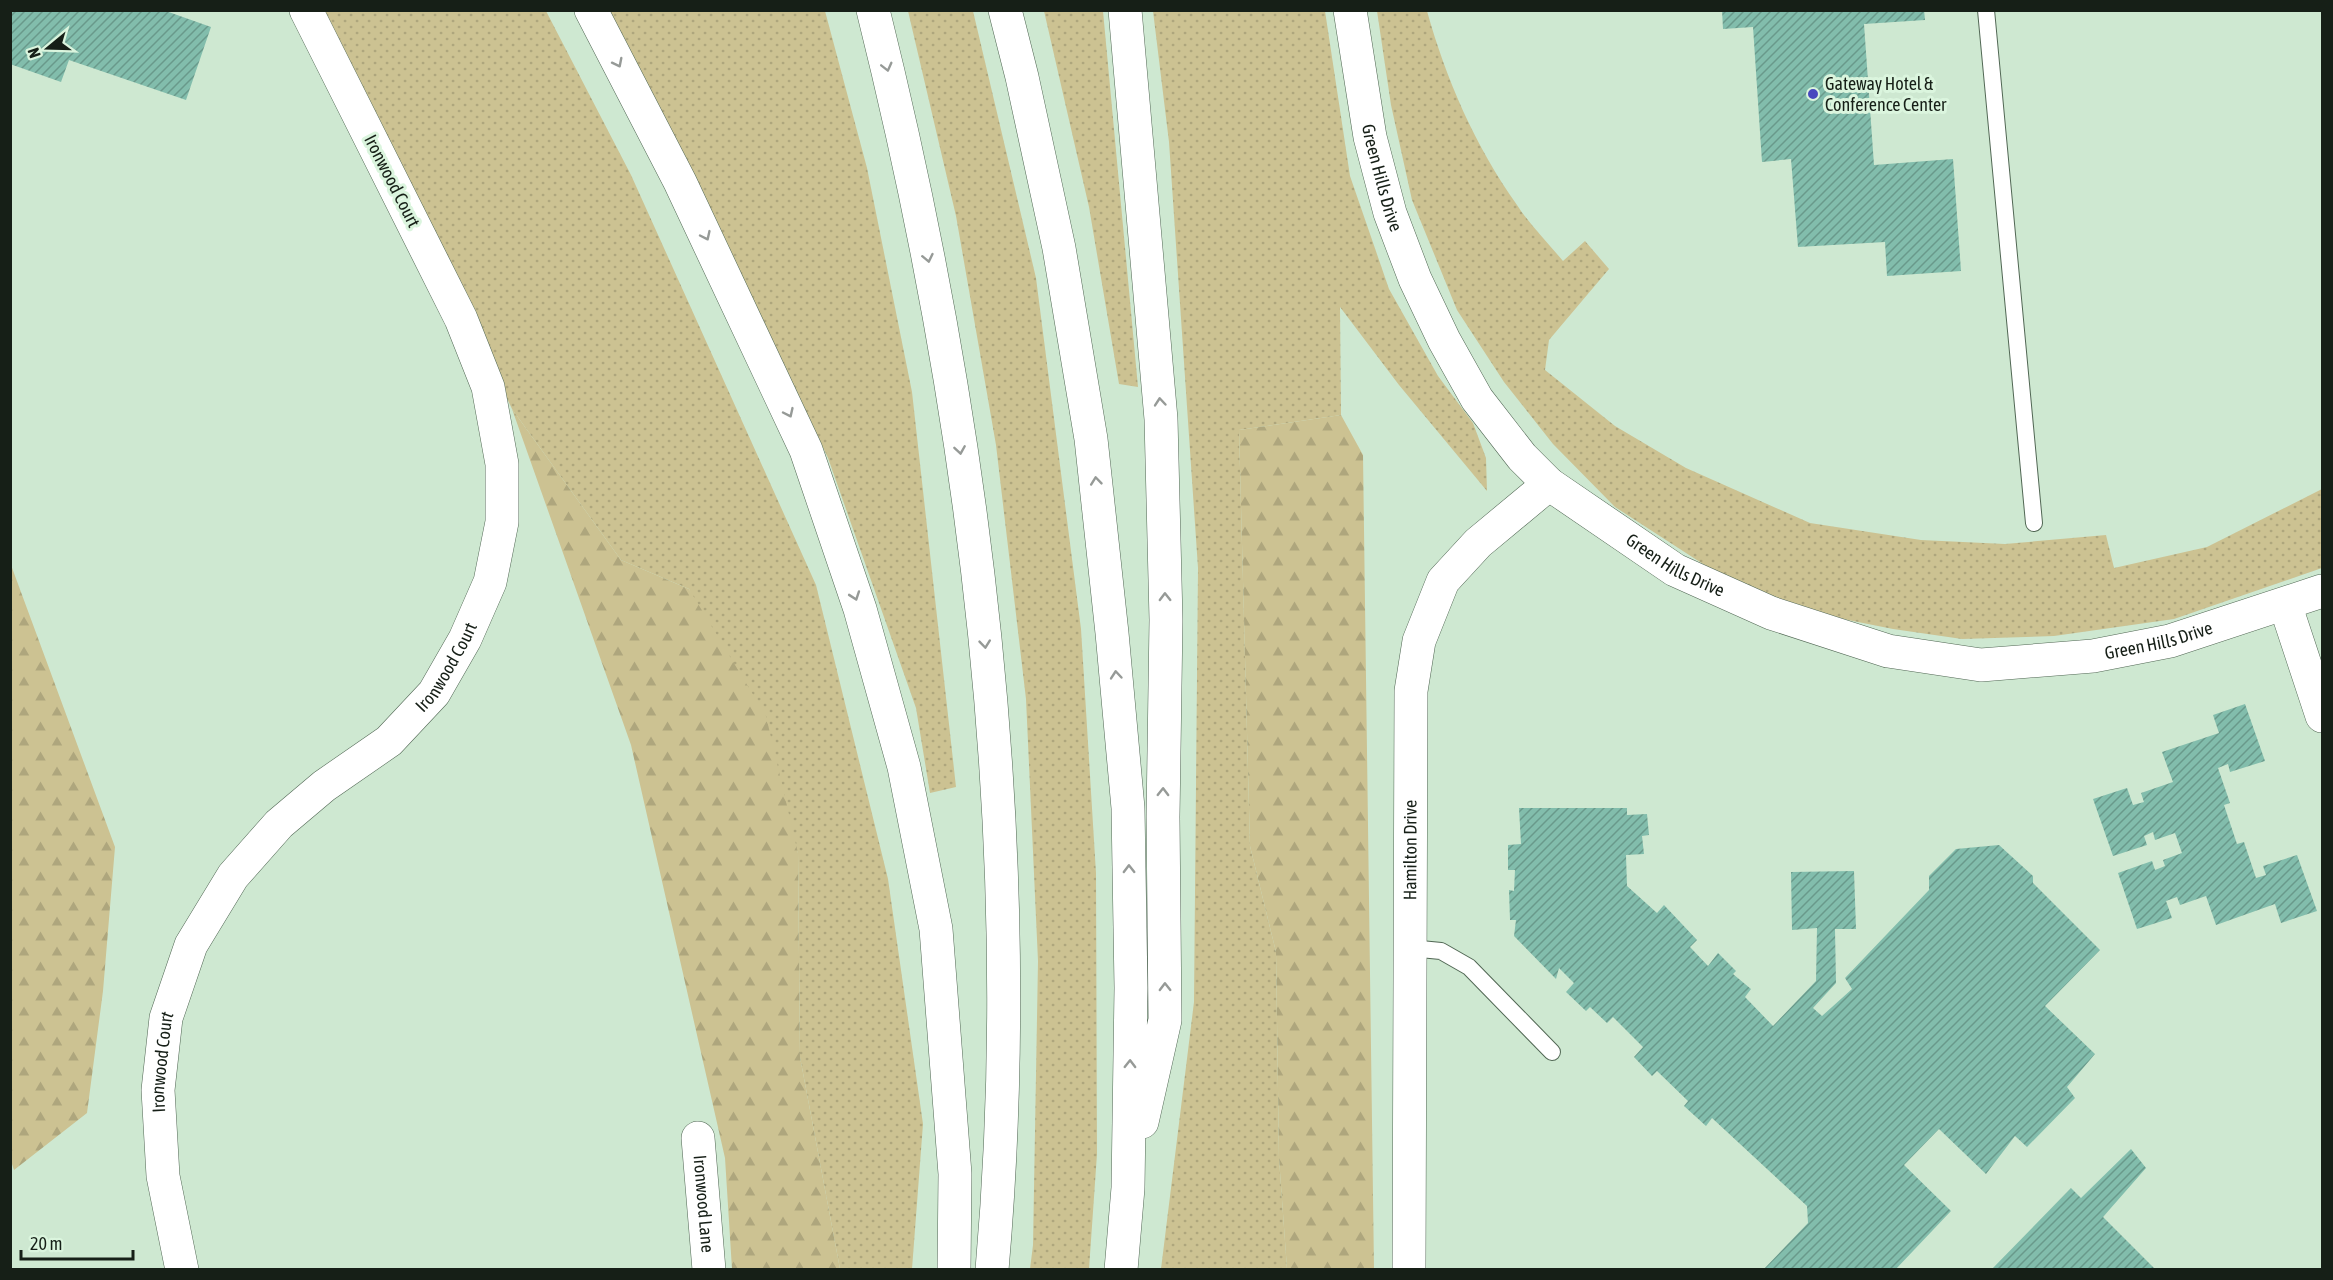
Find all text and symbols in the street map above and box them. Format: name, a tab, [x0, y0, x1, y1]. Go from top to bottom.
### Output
north arrow	[18, 18, 78, 78]
text: N	[24, 45, 44, 60]
one-way arrow	[611, 56, 622, 67]
one-way arrow	[880, 62, 893, 72]
place label: Gateway Hotel & Conference Center	[1825, 73, 1947, 115]
marker: Gateway Hotel & Conference Center	[1806, 87, 1820, 101]
street label: Green Hills Drive	[1358, 123, 1407, 234]
street label: Ironwood Court	[360, 131, 425, 231]
one-way arrow	[698, 230, 710, 241]
one-way arrow	[921, 253, 934, 263]
one-way arrow	[1154, 398, 1167, 407]
one-way arrow	[781, 407, 793, 418]
one-way arrow	[953, 445, 966, 455]
one-way arrow	[1090, 476, 1103, 485]
street label: Green Hills Drive	[1622, 529, 1728, 601]
one-way arrow	[848, 590, 861, 601]
one-way arrow	[1159, 593, 1171, 602]
street label: Green Hills Drive	[2103, 617, 2215, 663]
street label: Ironwood Court	[411, 619, 481, 716]
one-way arrow	[978, 639, 991, 648]
one-way arrow	[1110, 670, 1123, 679]
one-way arrow	[1157, 788, 1170, 797]
street label: Hamilton Drive	[1399, 800, 1421, 900]
one-way arrow	[1123, 865, 1135, 874]
one-way arrow	[1159, 983, 1171, 992]
street label: Ironwood Court	[147, 1009, 177, 1113]
one-way arrow	[1123, 1060, 1136, 1069]
street label: Ironwood Lane	[689, 1154, 719, 1253]
scale bar	[21, 1223, 134, 1261]
text: 20 m	[30, 1233, 62, 1254]

